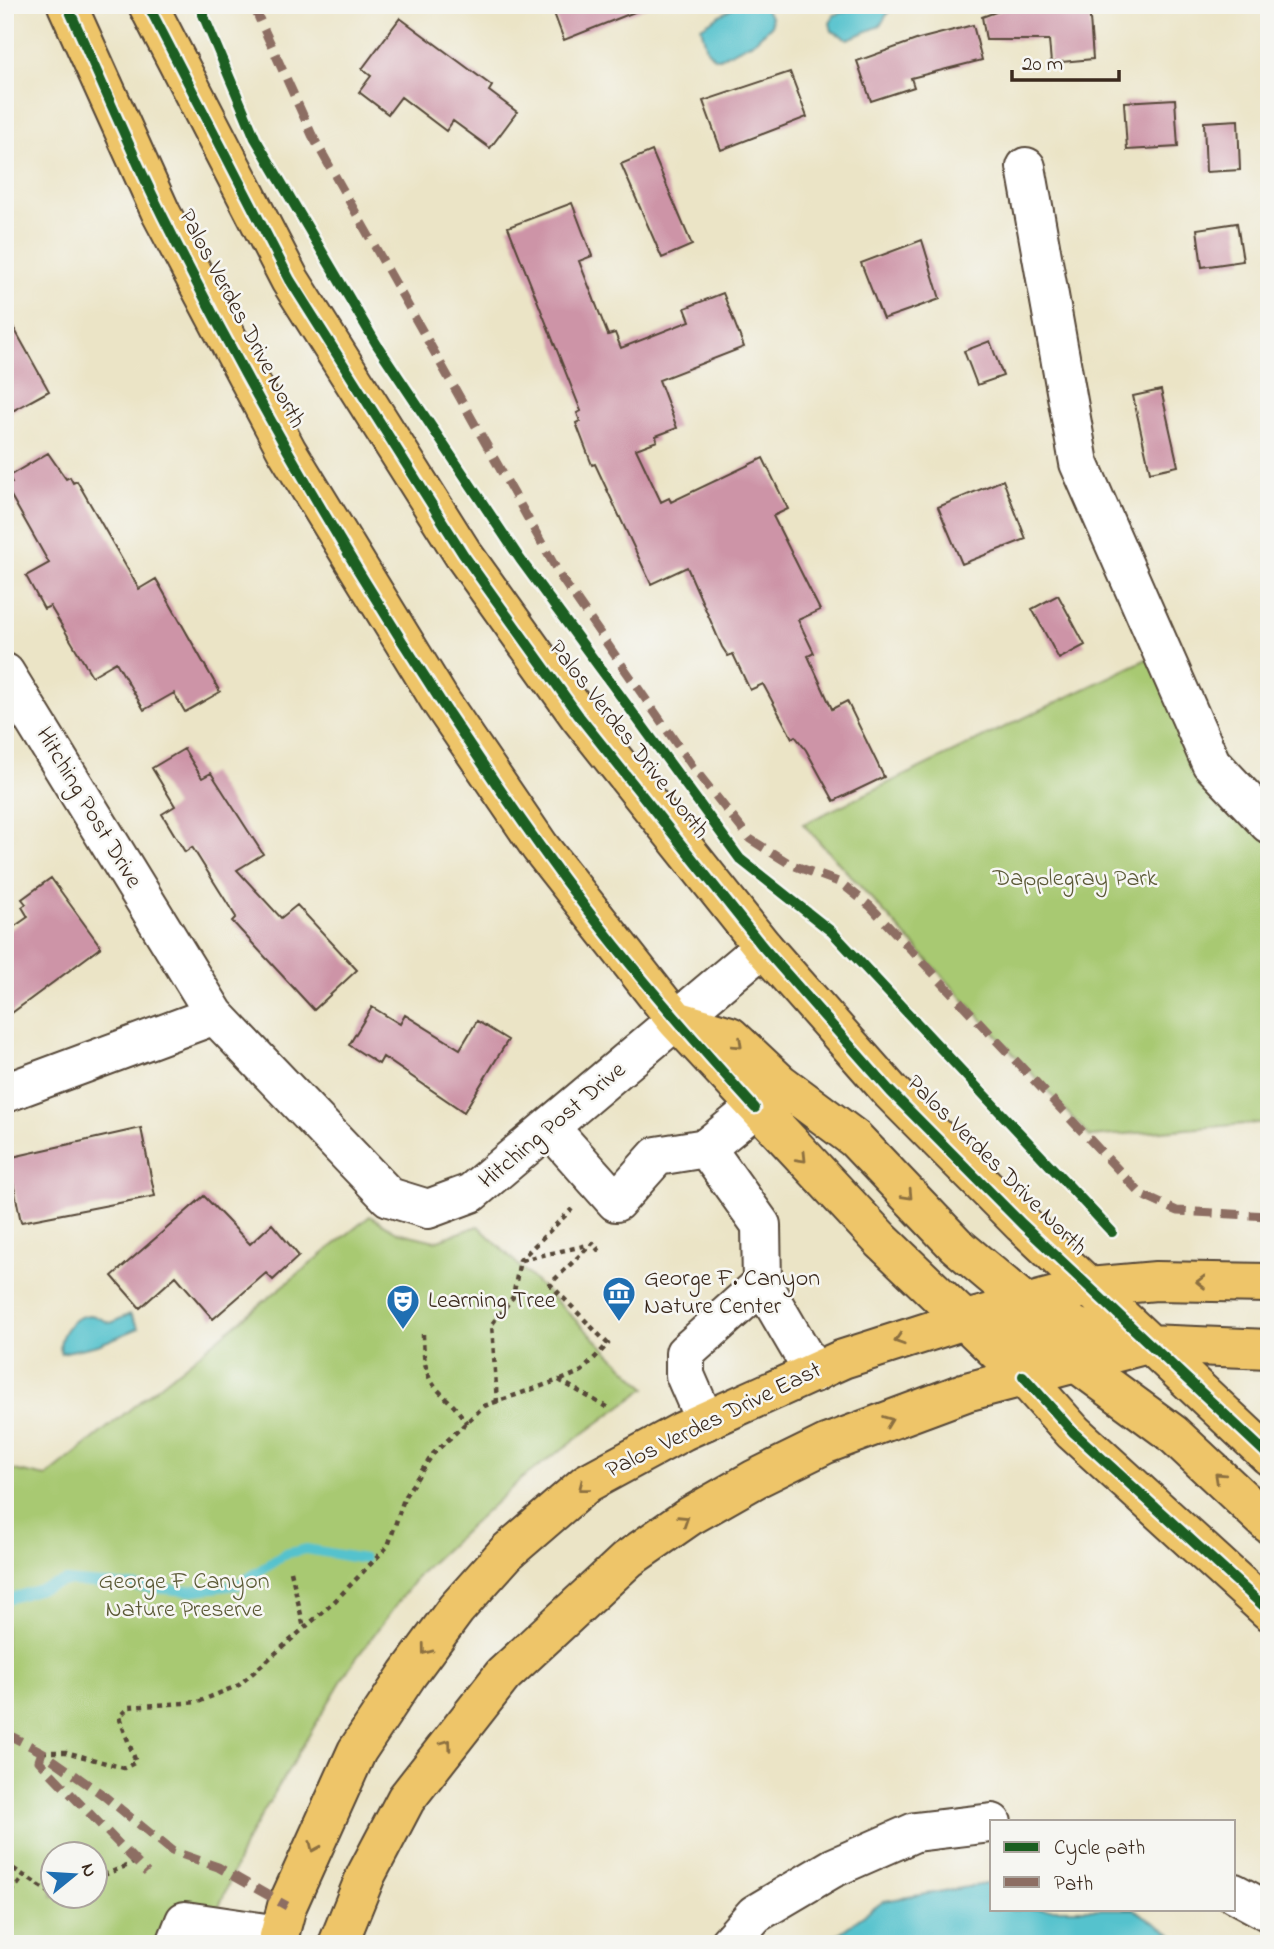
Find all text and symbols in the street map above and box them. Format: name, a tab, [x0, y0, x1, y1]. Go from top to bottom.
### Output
scale bar	[1012, 38, 1118, 82]
text: 20 m	[1022, 50, 1063, 80]
street label: Palos Verdes Drive North	[168, 203, 314, 435]
street label: Palos Verdes Drive North	[539, 633, 717, 847]
street label: Hitching Post Drive	[26, 721, 150, 896]
park label: Dapplegray Park	[992, 862, 1158, 898]
one-way arrow	[730, 1036, 743, 1048]
street label: Hitching Post Drive	[472, 1054, 634, 1198]
street label: Palos Verdes Drive North	[897, 1067, 1095, 1265]
one-way arrow	[794, 1150, 807, 1163]
one-way arrow	[899, 1187, 912, 1200]
place label: George F. Canyon Nature Center	[644, 1262, 820, 1325]
museum icon: George F. Canyon Nature Center	[600, 1274, 638, 1323]
one-way arrow	[1195, 1274, 1206, 1289]
theatre icon: Learning Tree	[384, 1282, 422, 1331]
place label: Learning Tree	[428, 1284, 556, 1319]
one-way arrow	[894, 1332, 906, 1346]
street label: Palos Verdes Drive East	[600, 1354, 828, 1488]
one-way arrow	[882, 1415, 894, 1429]
one-way arrow	[1214, 1473, 1227, 1486]
one-way arrow	[578, 1479, 590, 1492]
one-way arrow	[676, 1516, 689, 1529]
park label: George F Canyon Nature Preserve	[98, 1565, 270, 1628]
one-way arrow	[421, 1643, 434, 1655]
one-way arrow	[439, 1739, 451, 1752]
legend	[990, 1820, 1236, 1910]
text: Cycle path	[1054, 1834, 1145, 1866]
north arrow	[38, 1840, 108, 1910]
one-way arrow	[308, 1840, 322, 1853]
text: N	[73, 1860, 103, 1881]
text: Path	[1054, 1870, 1093, 1900]

